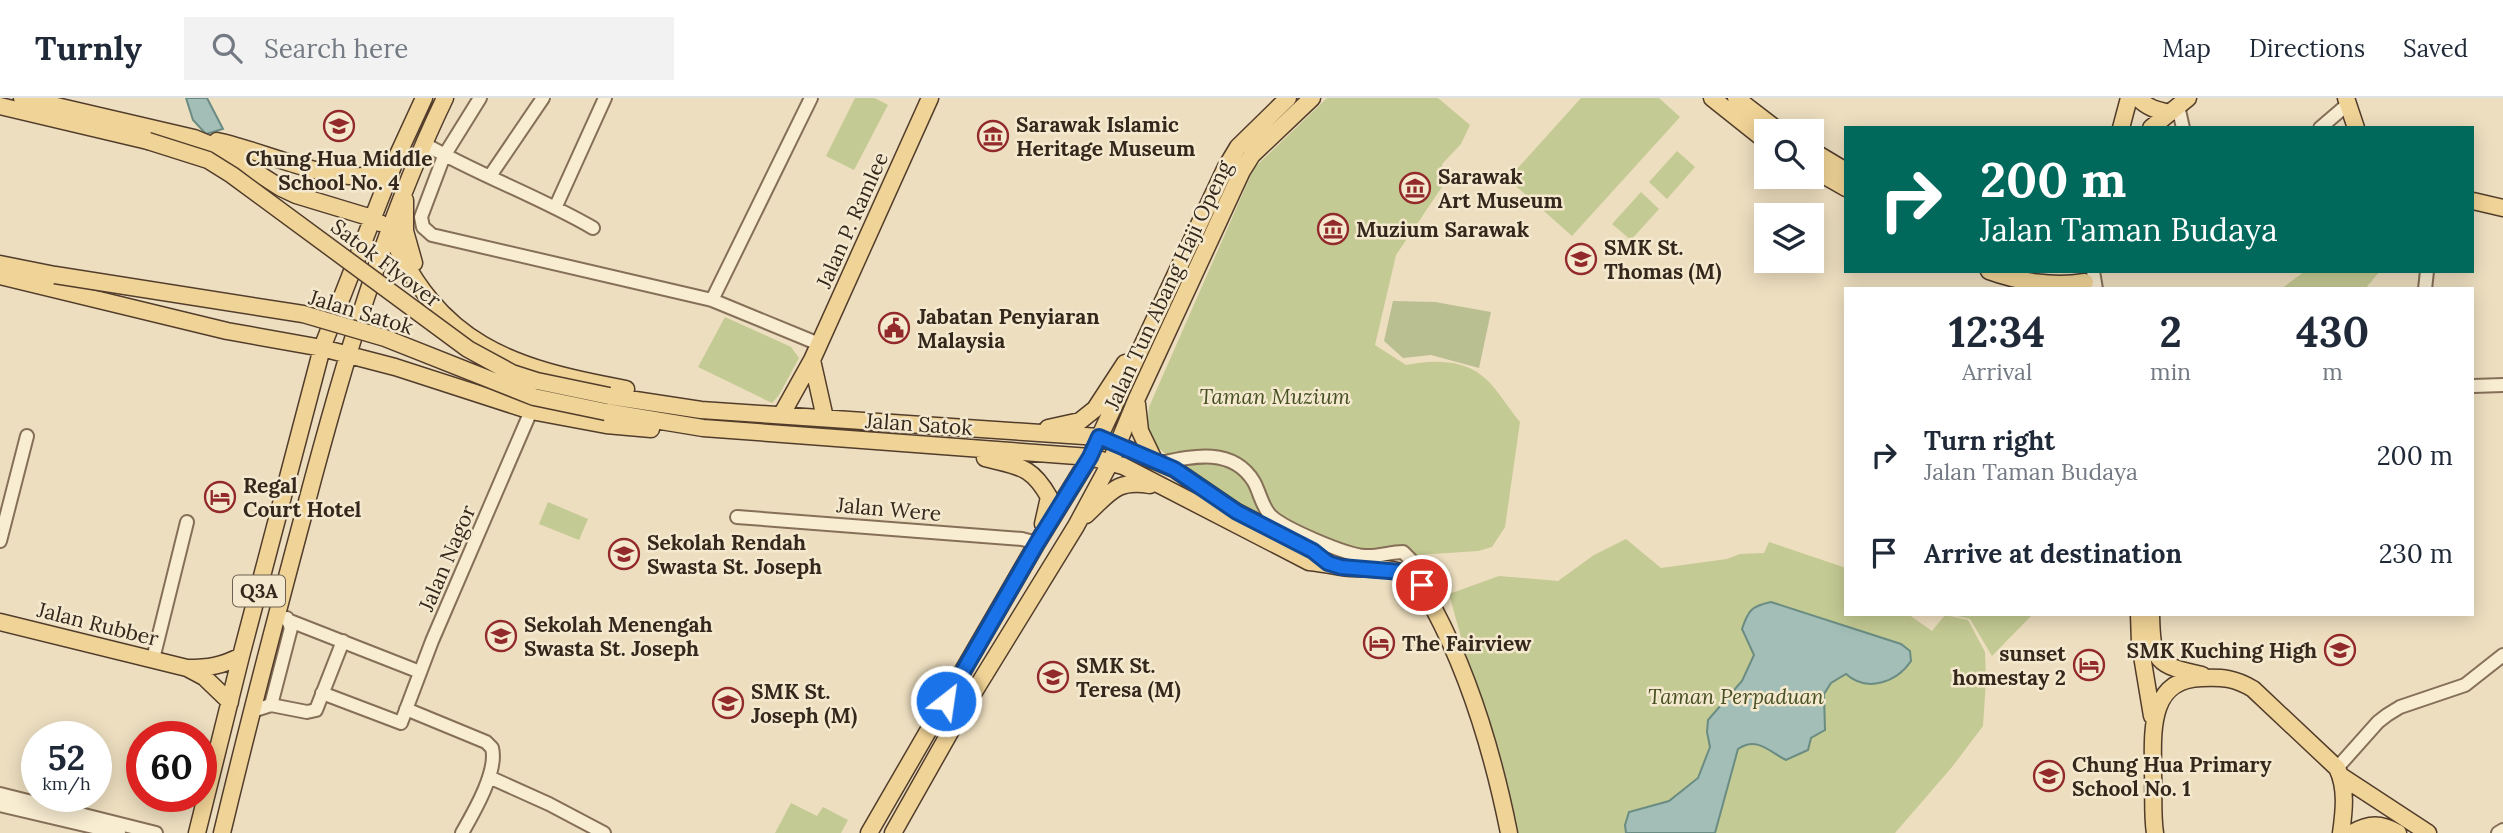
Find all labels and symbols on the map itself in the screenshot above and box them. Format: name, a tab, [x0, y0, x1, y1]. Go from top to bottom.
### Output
school or university icon: Chung Hua Middle School No. 4	[322, 109, 356, 143]
place label: Sarawak Islamic Heritage Museum	[1016, 111, 1195, 162]
museum icon: Sarawak Islamic Heritage Museum	[976, 119, 1010, 153]
place label: Chung Hua Middle School No. 4	[246, 145, 432, 196]
street label: Jalan P. Ramlee	[810, 148, 894, 293]
street label: Jalan Tun Abang Haji Openg	[1098, 156, 1238, 415]
place label: Sarawak Art Museum	[1438, 163, 1563, 214]
museum icon: Sarawak Art Museum	[1398, 171, 1432, 205]
museum icon: Muzium Sarawak	[1316, 212, 1350, 246]
street label: Satok Flyover	[326, 213, 446, 313]
place label: Muzium Sarawak	[1356, 216, 1530, 243]
place label: SMK St. Thomas (M)	[1604, 234, 1721, 285]
school or university icon: SMK St. Thomas (M)	[1564, 242, 1598, 276]
street label: Jalan Satok	[305, 283, 417, 341]
place label: Jabatan Penyiaran Malaysia	[917, 303, 1100, 354]
public building icon: Jabatan Penyiaran Malaysia	[877, 311, 911, 345]
park label: Taman Muzium	[1199, 383, 1351, 410]
street label: Jalan Satok	[863, 407, 974, 441]
place label: Regal Court Hotel	[243, 472, 362, 523]
hotel icon: Regal Court Hotel	[203, 480, 237, 514]
street label: Jalan Were	[835, 491, 942, 527]
street label: Jalan Nagor	[412, 501, 481, 616]
place label: Sekolah Rendah Swasta St. Joseph	[647, 529, 822, 580]
school or university icon: Sekolah Rendah Swasta St. Joseph	[607, 537, 641, 571]
pin	[1392, 555, 1452, 615]
road number: Q3A	[233, 576, 285, 606]
street label: Jalan Rubber	[34, 596, 161, 652]
place label: Sekolah Menengah Swasta St. Joseph	[524, 611, 713, 662]
school or university icon: Sekolah Menengah Swasta St. Joseph	[484, 619, 518, 653]
hotel icon: The Fairview	[1362, 626, 1396, 660]
place label: The Fairview	[1402, 630, 1531, 657]
school or university icon: SMK Kuching High	[2323, 633, 2357, 667]
place label: SMK Kuching High	[2127, 637, 2317, 664]
place label: sunset homestay 2	[1953, 640, 2066, 691]
hotel icon: sunset homestay 2	[2072, 648, 2106, 682]
place label: SMK St. Teresa (M)	[1076, 652, 1181, 703]
school or university icon: SMK St. Teresa (M)	[1036, 660, 1070, 694]
position arrow	[909, 664, 983, 738]
place label: SMK St. Joseph (M)	[751, 678, 857, 729]
park label: Taman Perpaduan	[1648, 683, 1824, 710]
school or university icon: SMK St. Joseph (M)	[711, 686, 745, 720]
speed limit sign: 60	[126, 721, 217, 812]
place label: Chung Hua Primary School No. 1	[2072, 751, 2272, 802]
school or university icon: Chung Hua Primary School No. 1	[2032, 759, 2066, 793]

